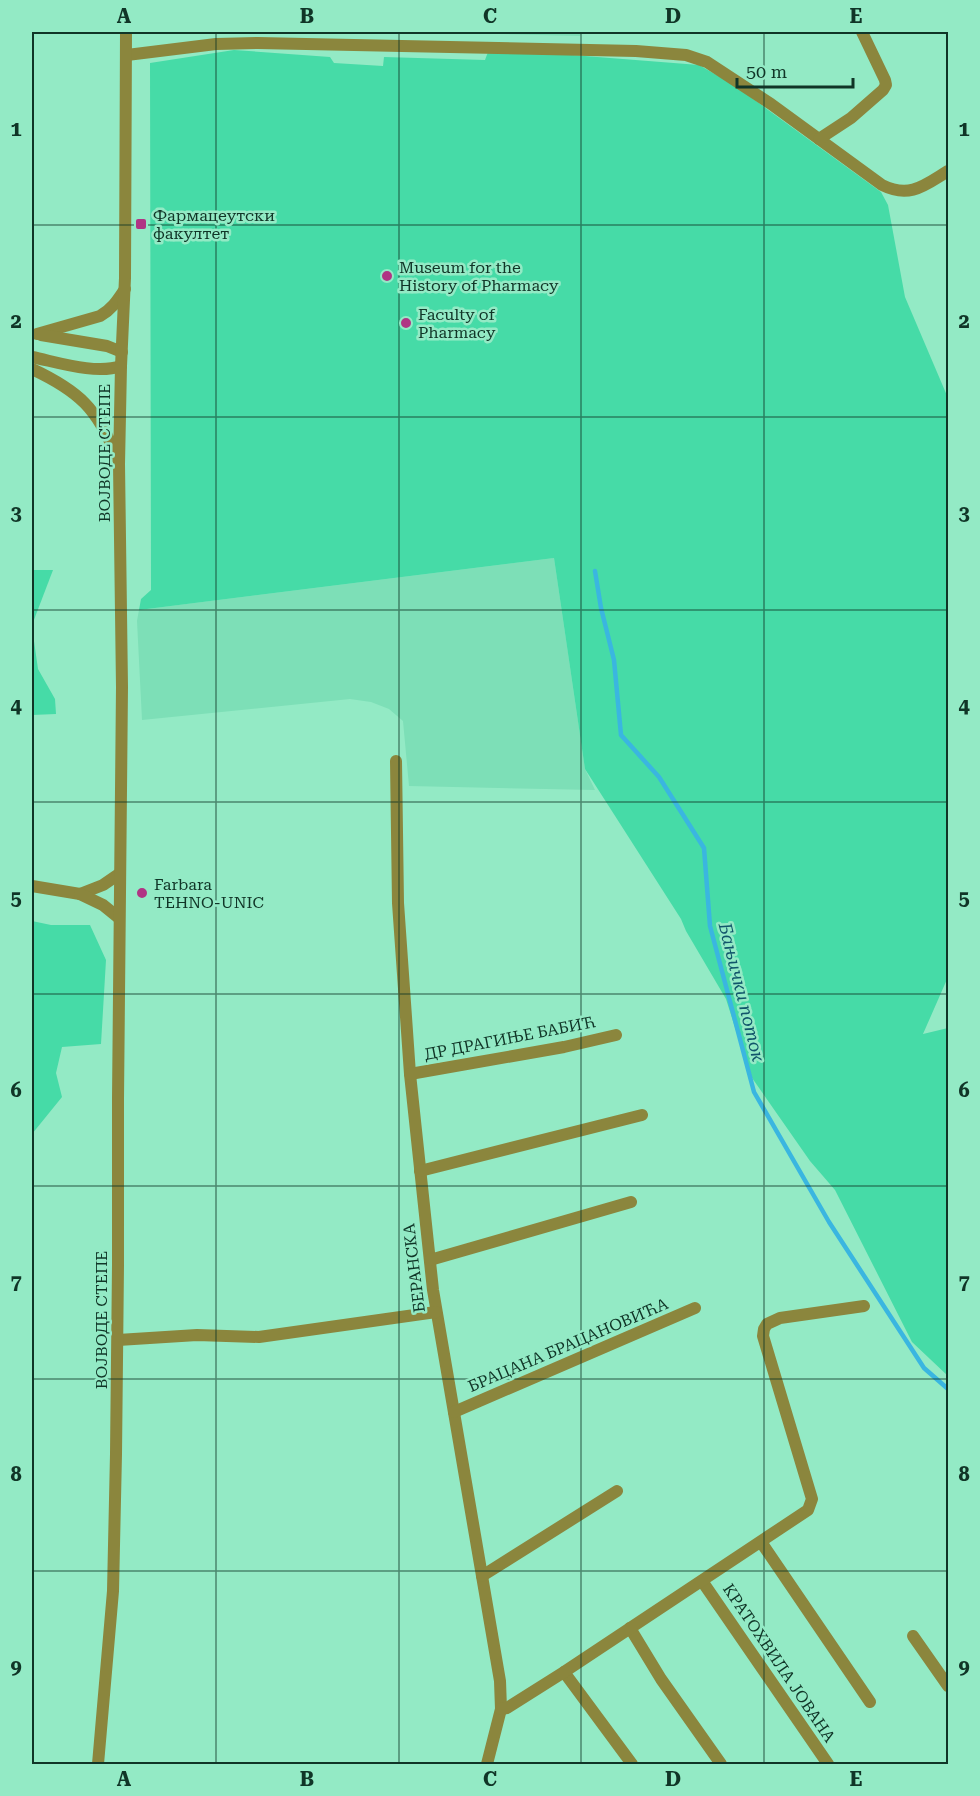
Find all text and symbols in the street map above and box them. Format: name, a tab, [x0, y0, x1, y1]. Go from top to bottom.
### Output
text: A	[117, 4, 132, 28]
text: B	[300, 4, 314, 28]
text: C	[483, 4, 497, 28]
text: D	[665, 4, 681, 28]
text: E	[850, 4, 863, 28]
scale bar	[737, 51, 852, 89]
text: 50 m	[746, 61, 787, 82]
text: 1	[10, 117, 22, 141]
text: 1	[958, 117, 970, 141]
place label: Фармацеутски факултет	[153, 206, 275, 243]
marker: Фармацеутски факултет	[134, 217, 148, 231]
place label: Museum for the History of Pharmacy	[399, 258, 559, 295]
marker: Museum for the History of Pharmacy	[380, 269, 394, 283]
place label: Faculty of Pharmacy	[418, 305, 496, 342]
text: 2	[10, 309, 22, 333]
text: 2	[958, 309, 970, 333]
marker: Faculty of Pharmacy	[399, 316, 413, 330]
street label: ВОЈВОДЕ СТЕПЕ	[95, 384, 114, 522]
text: 3	[10, 501, 22, 525]
text: 3	[958, 501, 970, 525]
text: 4	[10, 694, 22, 718]
text: 4	[958, 694, 970, 718]
place label: Farbara TEHNO-UNIC	[154, 875, 264, 912]
text: 5	[10, 886, 22, 910]
marker: Farbara TEHNO-UNIC	[135, 886, 149, 900]
text: 5	[958, 886, 970, 910]
water label: Бањички поток	[714, 919, 769, 1064]
street label: ДР ДРАГИЊЕ БАБИЋ	[423, 1012, 597, 1064]
text: 6	[10, 1078, 22, 1102]
text: 6	[958, 1078, 970, 1102]
street label: БЕРАНСКА	[399, 1222, 429, 1313]
street label: ВОЈВОДЕ СТЕПЕ	[92, 1251, 111, 1389]
text: 7	[10, 1270, 22, 1294]
text: 7	[958, 1270, 970, 1294]
street label: БРАЦАНА БРАЦАНОВИЋА	[465, 1294, 672, 1396]
text: 8	[10, 1462, 22, 1486]
text: 8	[958, 1462, 970, 1486]
street label: КРАТОХВИЛА ЈОВАНА	[719, 1580, 840, 1746]
text: 9	[10, 1655, 22, 1679]
text: 9	[958, 1655, 970, 1679]
text: A	[117, 1767, 132, 1791]
text: B	[300, 1767, 314, 1791]
text: C	[483, 1767, 497, 1791]
text: D	[665, 1767, 681, 1791]
text: E	[850, 1767, 863, 1791]

